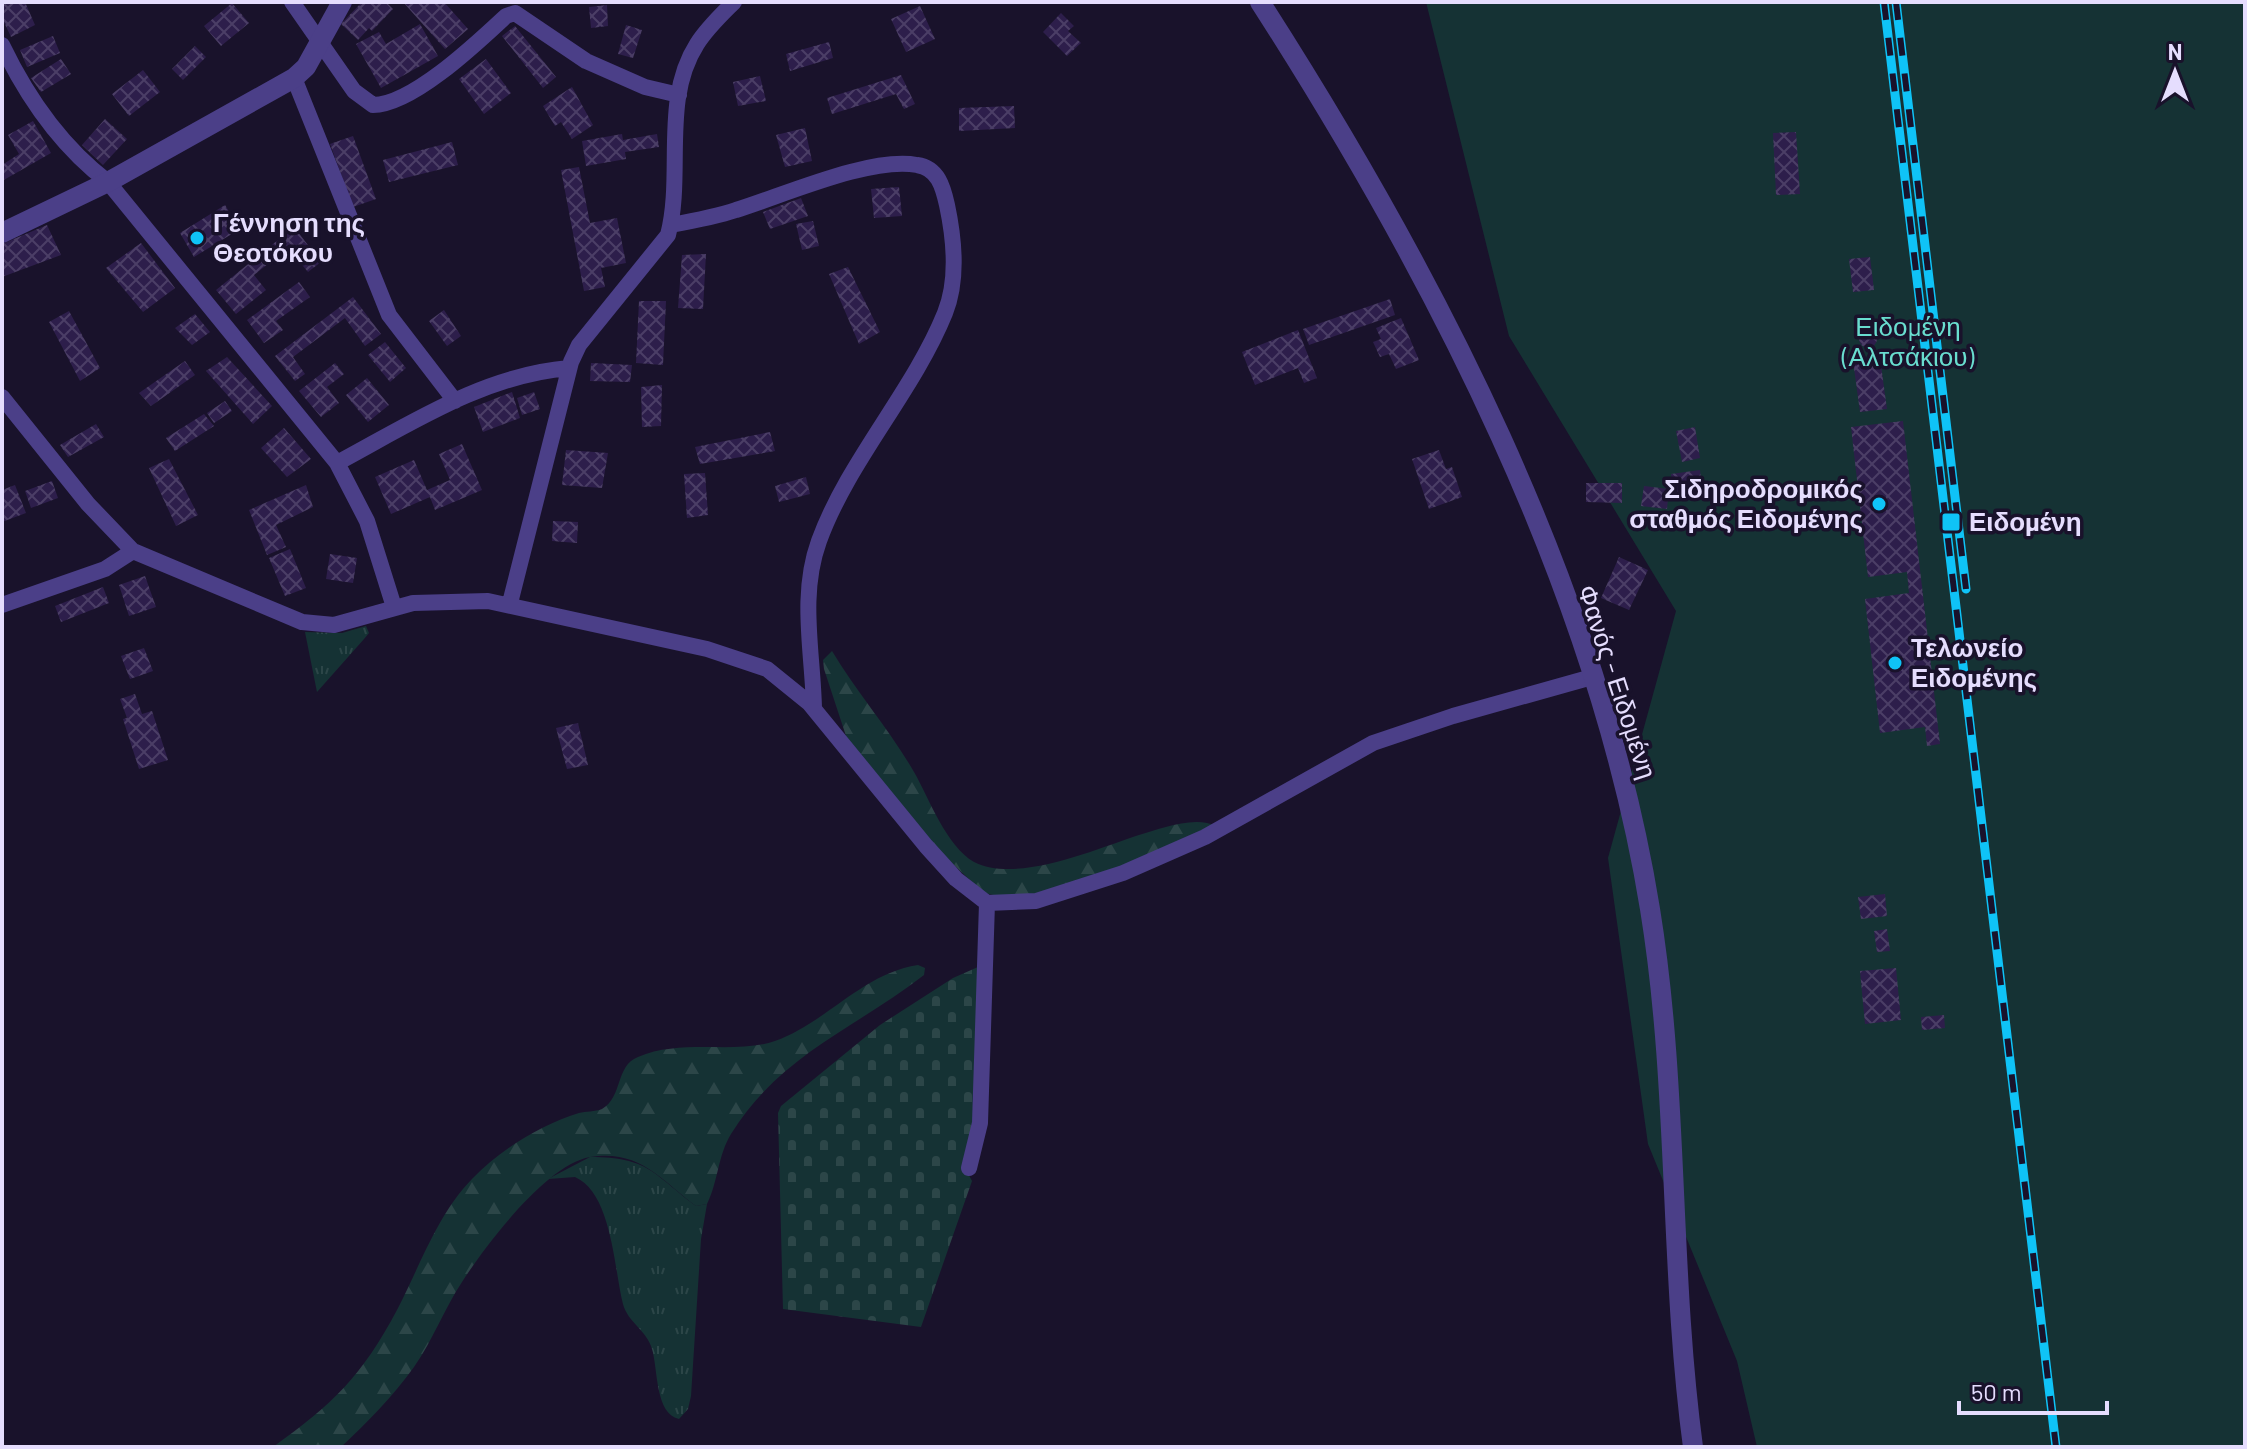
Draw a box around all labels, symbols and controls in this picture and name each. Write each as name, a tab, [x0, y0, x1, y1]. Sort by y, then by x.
north arrow	[2135, 32, 2215, 112]
text: N	[2168, 38, 2182, 64]
place label: Γέννηση της Θεοτόκου	[213, 206, 365, 267]
marker: Γέννηση της Θεοτόκου	[188, 229, 206, 247]
park label: Ειδομένη (Αλτσάκιου)	[1841, 310, 1974, 371]
place label: Σιδηροδρομικός σταθμός Ειδομένης	[1629, 472, 1863, 534]
marker: Σιδηροδρομικός σταθμός Ειδομένης	[1870, 495, 1888, 513]
place label: Ειδομένη	[1969, 505, 2082, 536]
marker: Ειδομένη	[1940, 511, 1962, 533]
street label: Φανός - Ειδομένη	[1573, 581, 1664, 782]
place label: Τελωνείο Ειδομένης	[1911, 631, 2037, 693]
marker: Τελωνείο Ειδομένης	[1886, 654, 1904, 672]
scale bar	[1959, 1365, 2107, 1415]
text: 50 m	[1971, 1377, 2022, 1406]

